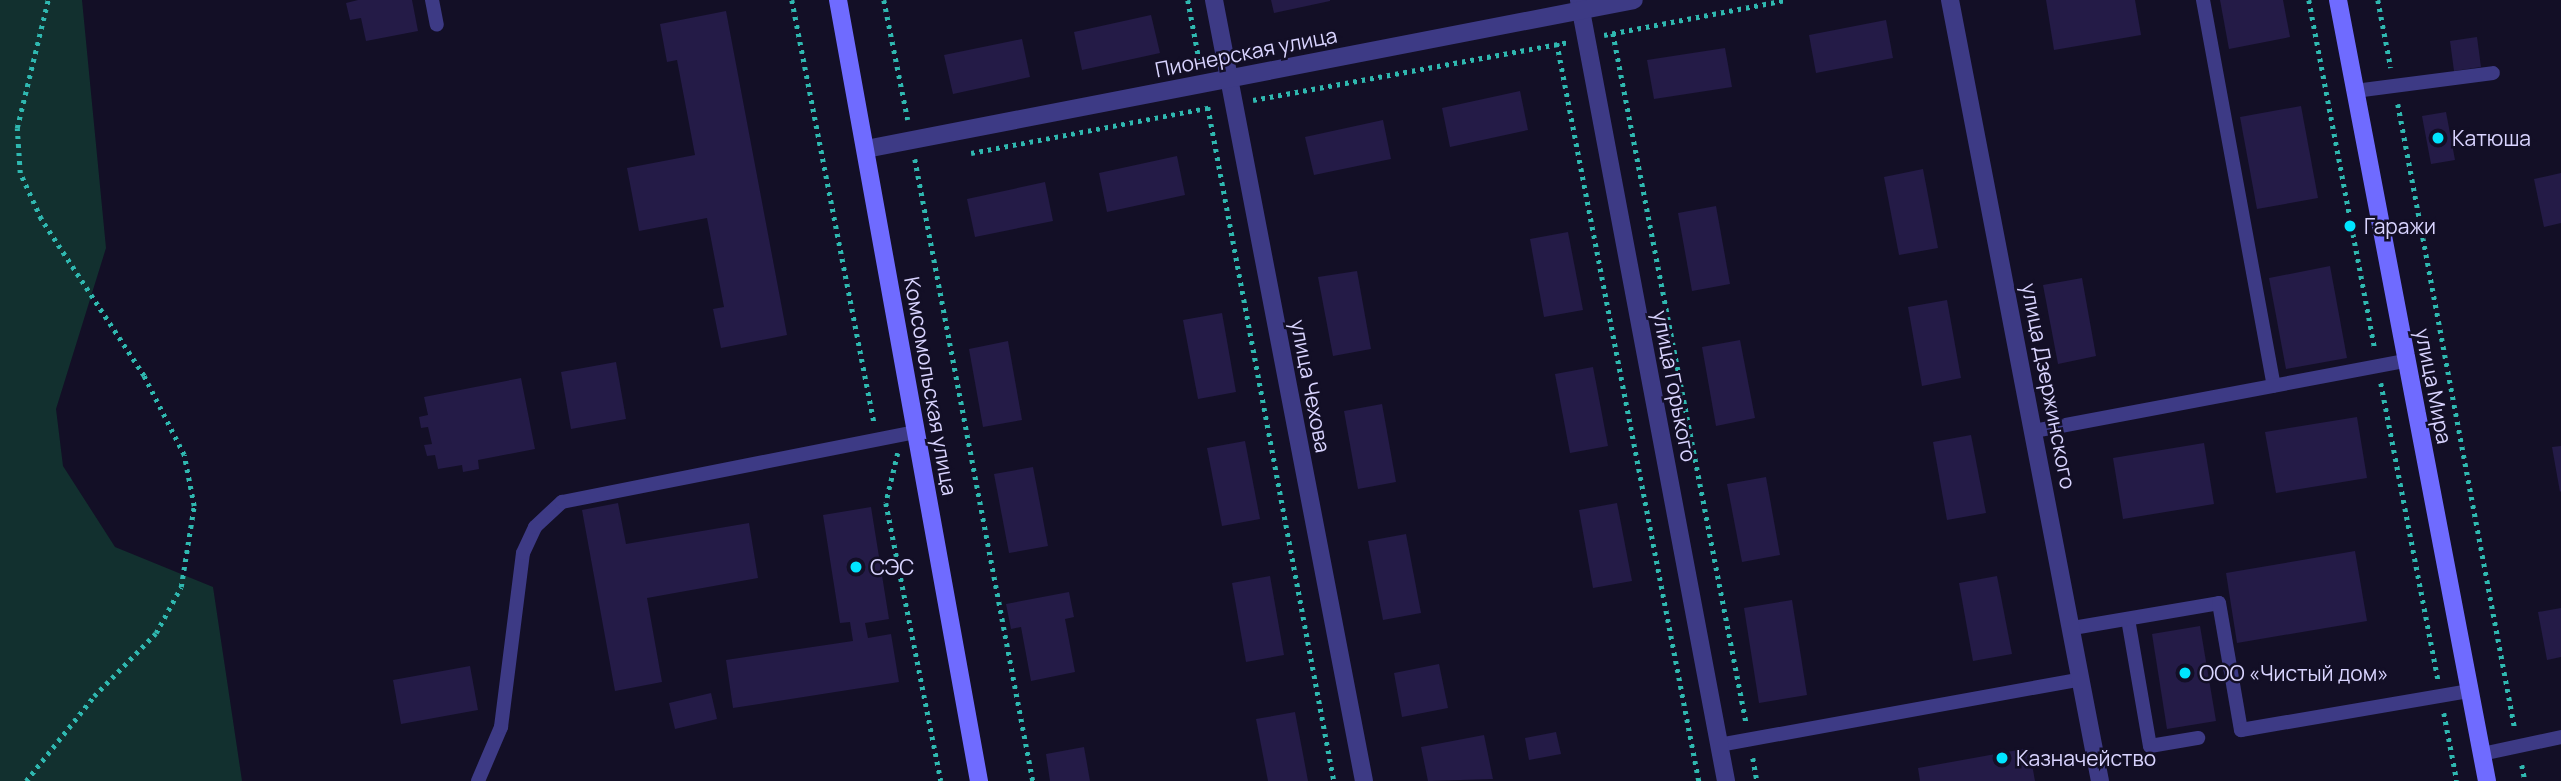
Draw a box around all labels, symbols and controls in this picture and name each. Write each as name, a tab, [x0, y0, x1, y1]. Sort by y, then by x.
street label: Пионерская улица	[1153, 22, 1339, 82]
place label: Катюша	[2452, 125, 2531, 151]
marker: Катюша	[2430, 130, 2446, 146]
place label: Гаражи	[2364, 213, 2436, 239]
marker: Гаражи	[2342, 218, 2358, 234]
street label: Комсомольская улица	[899, 275, 963, 497]
street label: улица Дзержинского	[2017, 281, 2081, 491]
street label: улица Горького	[1648, 308, 1702, 464]
street label: улица Чехова	[1286, 317, 1336, 455]
street label: улица Мира	[2410, 326, 2458, 446]
place label: СЭС	[870, 554, 914, 580]
marker: СЭС	[848, 559, 864, 575]
place label: ООО «Чистый дом»	[2199, 660, 2389, 686]
marker: ООО «Чистый дом»	[2177, 665, 2193, 681]
place label: Казначейство	[2016, 745, 2156, 771]
marker: Казначейство	[1994, 750, 2010, 766]

